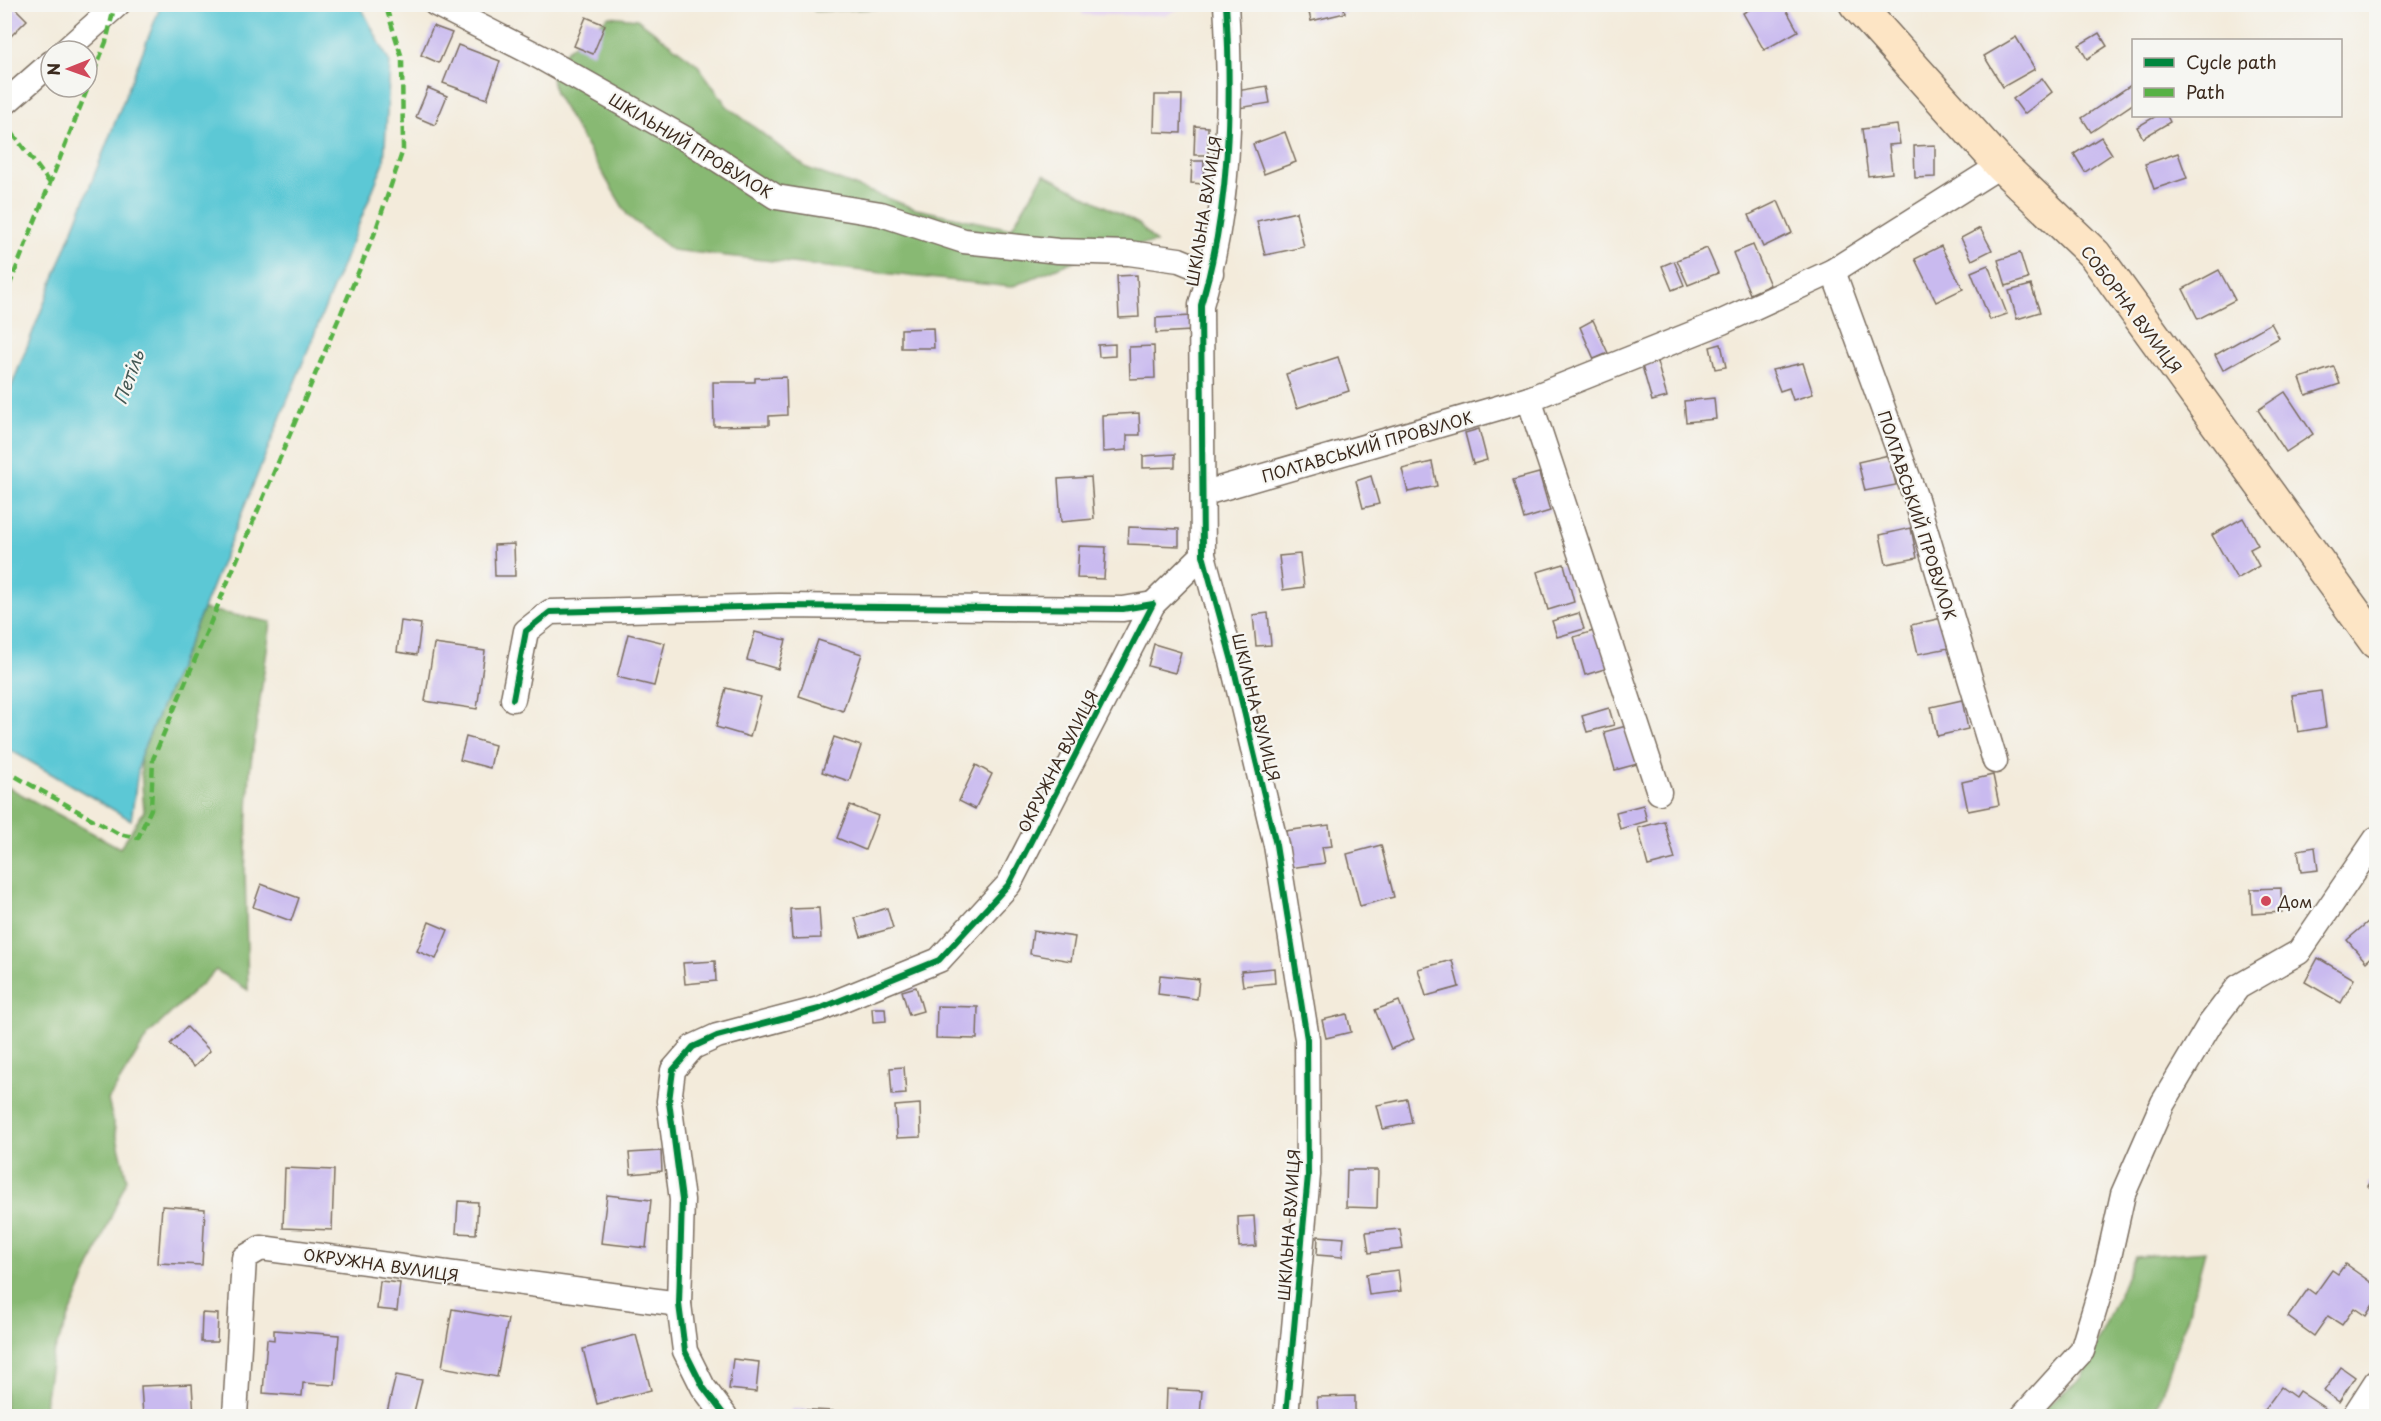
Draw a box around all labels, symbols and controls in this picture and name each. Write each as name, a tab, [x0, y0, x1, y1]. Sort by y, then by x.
north arrow	[39, 39, 99, 99]
legend	[2132, 39, 2342, 117]
text: Cycle path	[2186, 48, 2277, 75]
text: N	[41, 63, 65, 76]
text: Path	[2186, 78, 2225, 105]
street label: ШКІЛЬНИЙ ПРОВУЛОК	[605, 87, 777, 203]
street label: ШКІЛЬНА ВУЛИЦЯ	[1179, 134, 1227, 288]
street label: СОБОРНА ВУЛИЦЯ	[2076, 240, 2188, 378]
water label: Петіль	[106, 346, 150, 408]
street label: ПОЛТАВСЬКИЙ ПРОВУЛОК	[1259, 404, 1475, 488]
street label: ПОЛТАВСЬКИЙ ПРОВУЛОК	[1873, 407, 1963, 623]
street label: ШКІЛЬНА ВУЛИЦЯ	[1227, 630, 1287, 784]
street label: ОКРУЖНА ВУЛИЦЯ	[1011, 686, 1103, 836]
place label: Дом	[2277, 889, 2312, 913]
marker: Дом	[2259, 894, 2273, 908]
street label: ШКІЛЬНА ВУЛИЦЯ	[1271, 1148, 1305, 1302]
street label: ОКРУЖНА ВУЛИЦЯ	[302, 1241, 460, 1287]

